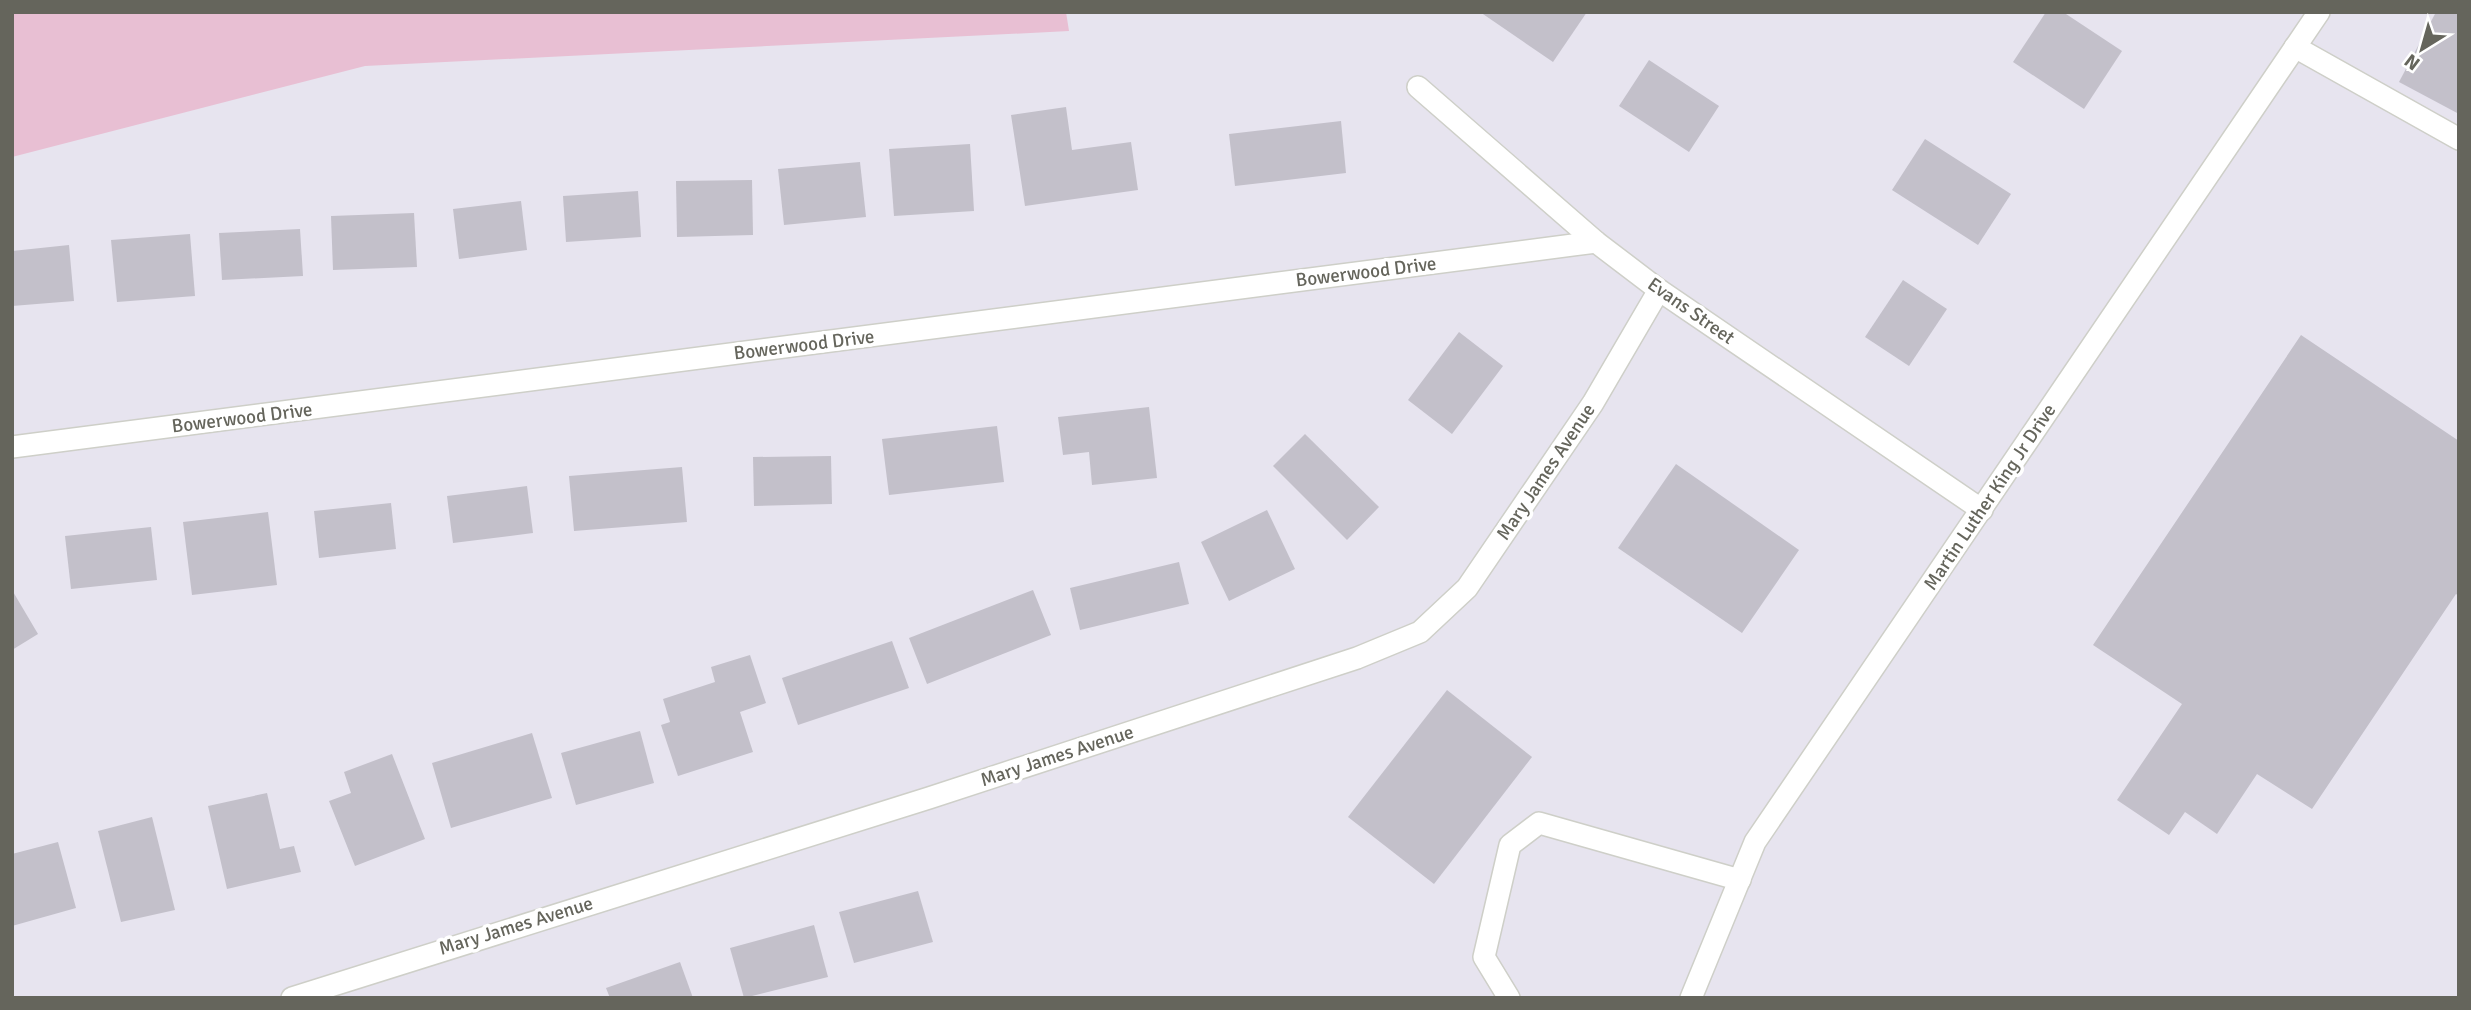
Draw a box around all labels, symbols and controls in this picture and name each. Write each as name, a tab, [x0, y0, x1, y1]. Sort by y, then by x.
north arrow	[2387, 14, 2457, 84]
text: N	[2400, 48, 2425, 75]
street label: Bowerwood Drive	[1294, 251, 1438, 293]
street label: Evans Street	[1643, 272, 1740, 350]
street label: Bowerwood Drive	[732, 324, 876, 366]
street label: Bowerwood Drive	[170, 397, 314, 439]
street label: Mary James Avenue	[1491, 399, 1601, 545]
street label: Martin Luther King Jr Drive	[1919, 399, 2061, 595]
street label: Mary James Avenue	[977, 720, 1137, 792]
street label: Mary James Avenue	[436, 891, 596, 961]

